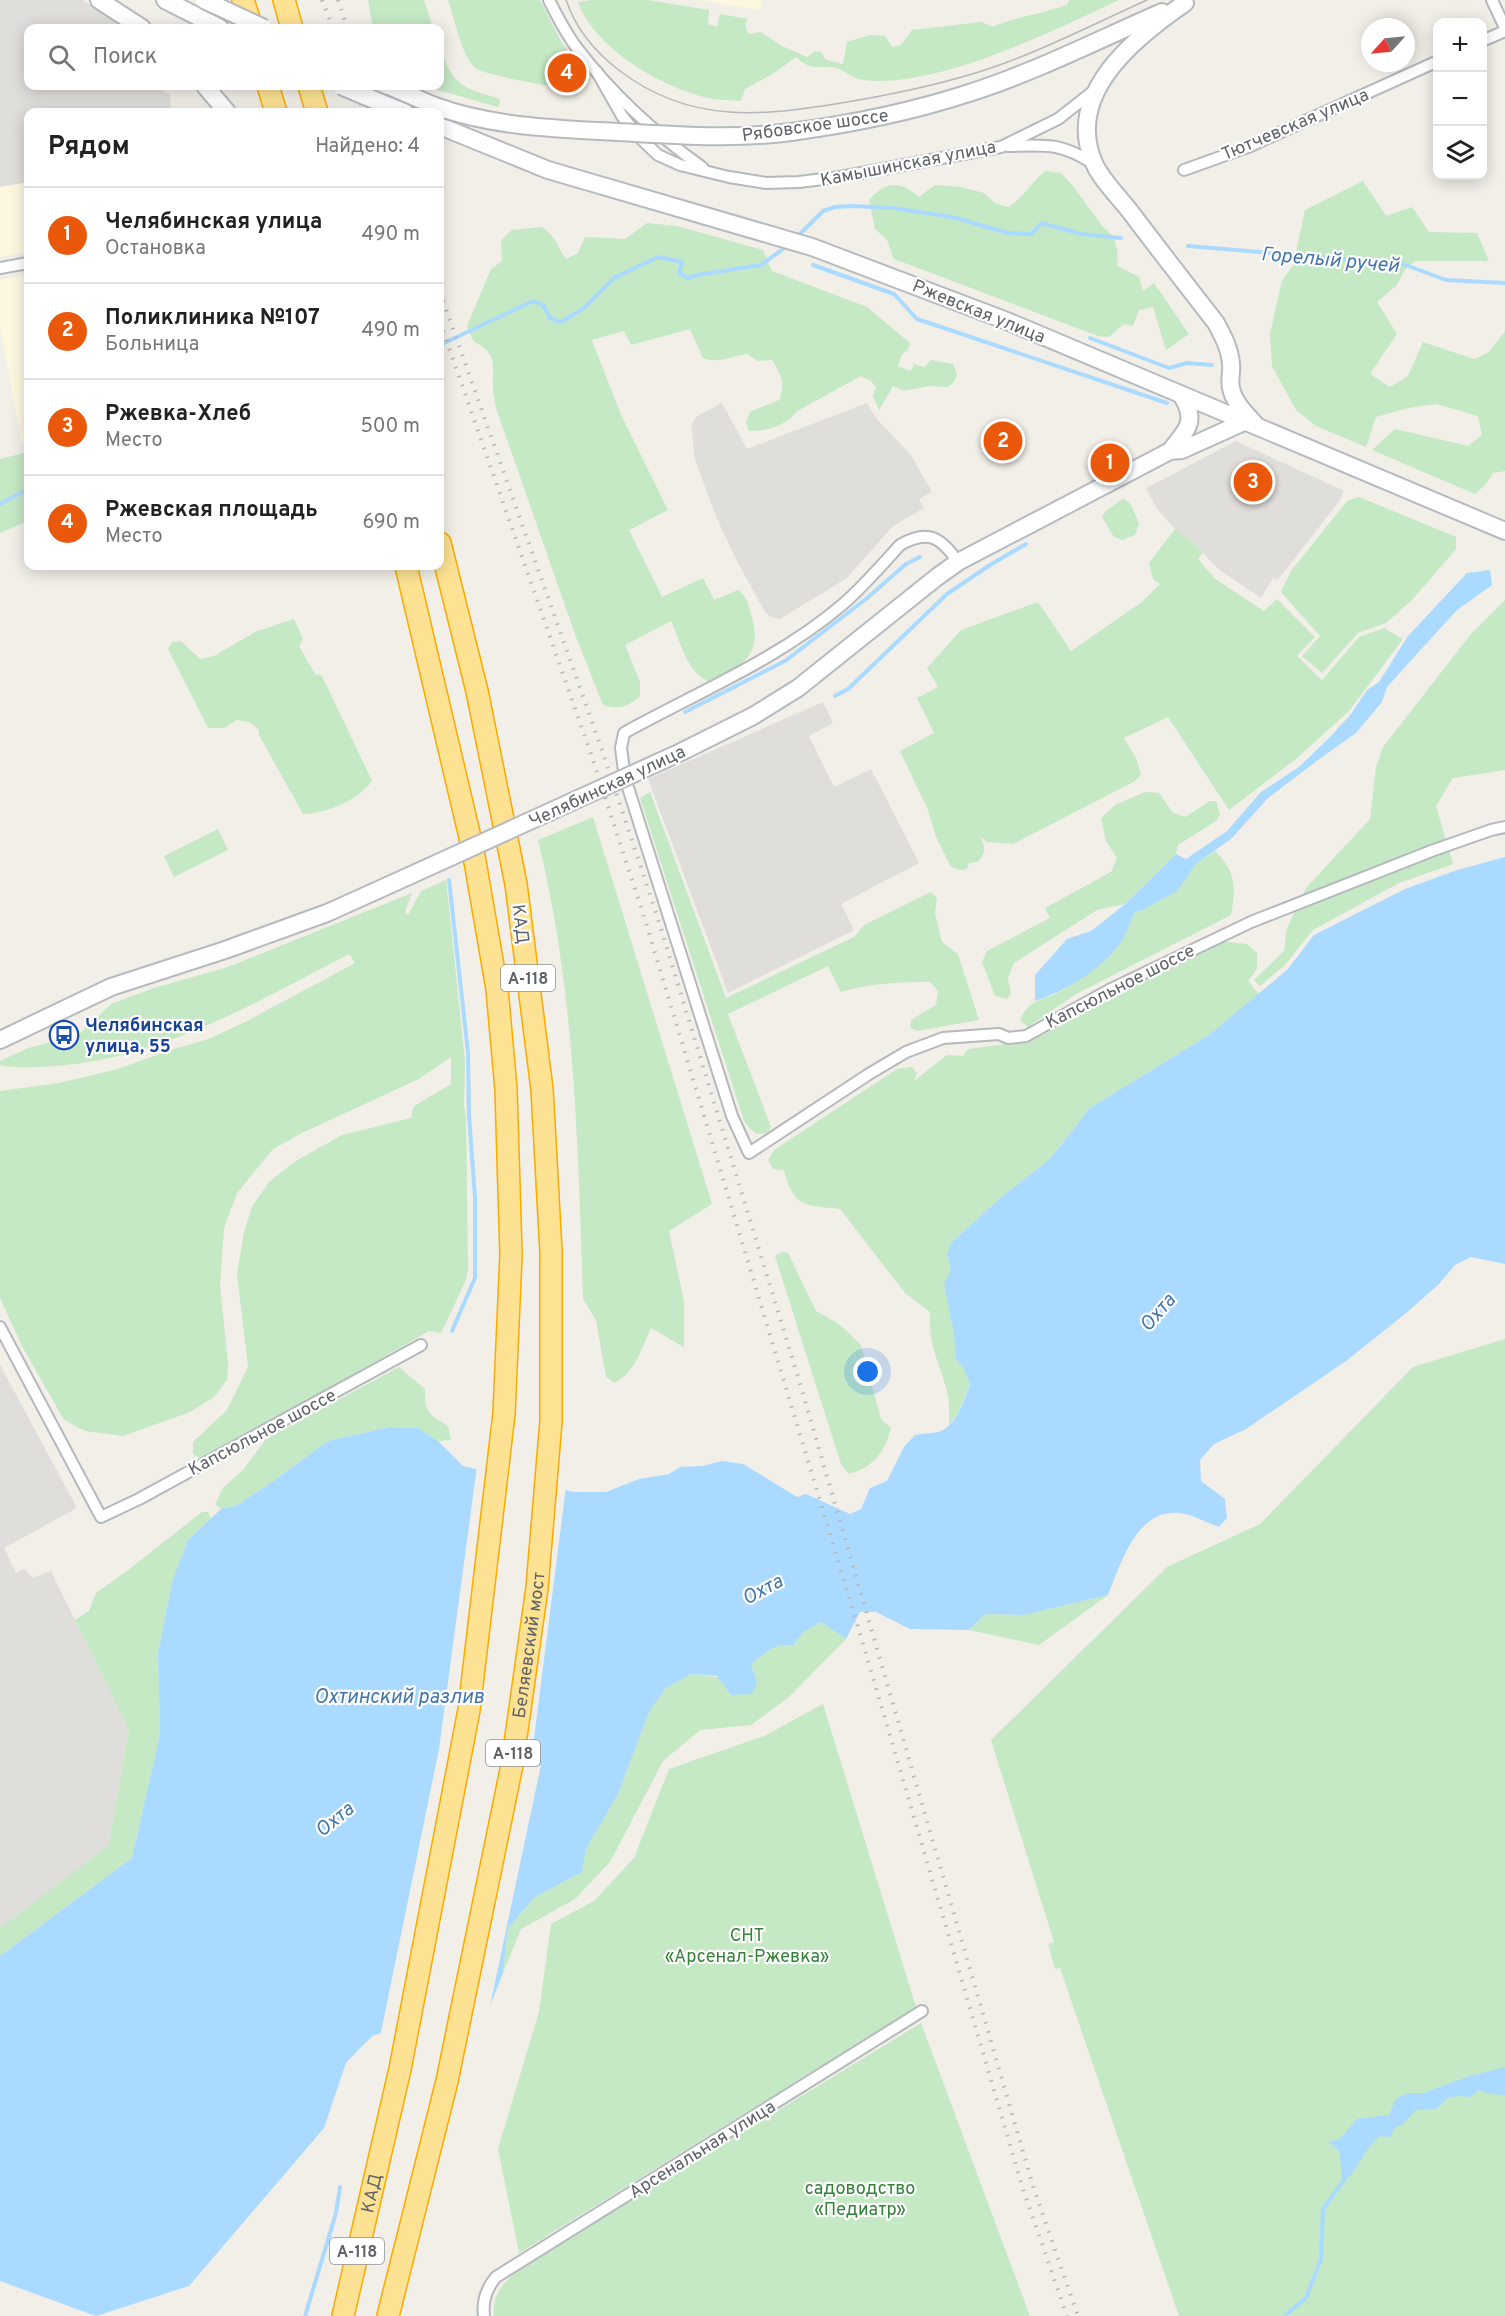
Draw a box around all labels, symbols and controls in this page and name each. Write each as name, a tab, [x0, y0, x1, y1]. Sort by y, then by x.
north arrow	[1361, 18, 1415, 72]
map controls	[1433, 18, 1487, 180]
button: +	[1433, 18, 1487, 72]
search box	[24, 24, 444, 90]
icon: search	[45, 41, 78, 74]
text: Поиск	[93, 44, 157, 71]
pin: 4	[548, 50, 586, 96]
button: −	[1433, 72, 1487, 126]
street label: Тютчевская улица	[1219, 84, 1373, 167]
street label: Рябовское шоссе	[740, 105, 890, 148]
button: layers	[1433, 126, 1487, 180]
text: Рядом	[48, 131, 130, 164]
text: Найдено: 4	[315, 134, 420, 160]
street label: Камышинская улица	[818, 136, 998, 193]
text: Челябинская улица	[105, 209, 322, 236]
text: 1	[64, 222, 72, 248]
text: 490 m	[362, 222, 420, 248]
text: Остановка	[105, 236, 206, 262]
water label: Горелый ручей	[1260, 242, 1401, 280]
street label: Ржевская улица	[909, 275, 1048, 350]
text: Поликлиника №107	[105, 305, 320, 332]
text: 2	[61, 318, 74, 344]
text: 490 m	[362, 318, 420, 344]
text: Больница	[105, 332, 199, 358]
text: Ржевка-Хлеб	[105, 401, 251, 428]
text: 3	[62, 414, 74, 440]
text: 500 m	[360, 414, 420, 440]
pin: 2	[984, 418, 1022, 464]
text: Место	[105, 428, 163, 454]
pin: 1	[1090, 440, 1130, 486]
pin: 3	[1234, 460, 1272, 504]
text: Ржевская площадь	[105, 497, 318, 524]
text: 4	[61, 510, 74, 536]
text: 690 m	[363, 510, 420, 536]
text: Место	[105, 524, 163, 550]
street label: Челябинская улица	[526, 741, 690, 834]
street label: КАД	[506, 903, 533, 945]
street label: Капсюльное шоссе	[1042, 940, 1199, 1035]
road number: А-118	[501, 965, 555, 991]
place label: Челябинская улица, 55	[85, 1015, 204, 1059]
bus stop icon: Челябинская улица, 55	[48, 1019, 80, 1051]
water label: Охта	[1135, 1288, 1183, 1338]
your location	[853, 1357, 882, 1386]
street label: Капсюльное шоссе	[185, 1385, 341, 1482]
water label: Охта	[738, 1569, 788, 1612]
street label: Беляевский мост	[509, 1571, 551, 1720]
water label: Охтинский разлив	[314, 1685, 484, 1711]
road number: А-118	[486, 1740, 540, 1766]
water label: Охта	[311, 1797, 361, 1844]
park label: СНТ «Арсенал-Ржевка»	[665, 1925, 829, 1969]
street label: Арсенальная улица	[625, 2096, 780, 2205]
street label: КАД	[357, 2172, 388, 2216]
park label: садоводство «Педиатр»	[805, 2178, 915, 2222]
road number: А-118	[330, 2238, 384, 2264]

